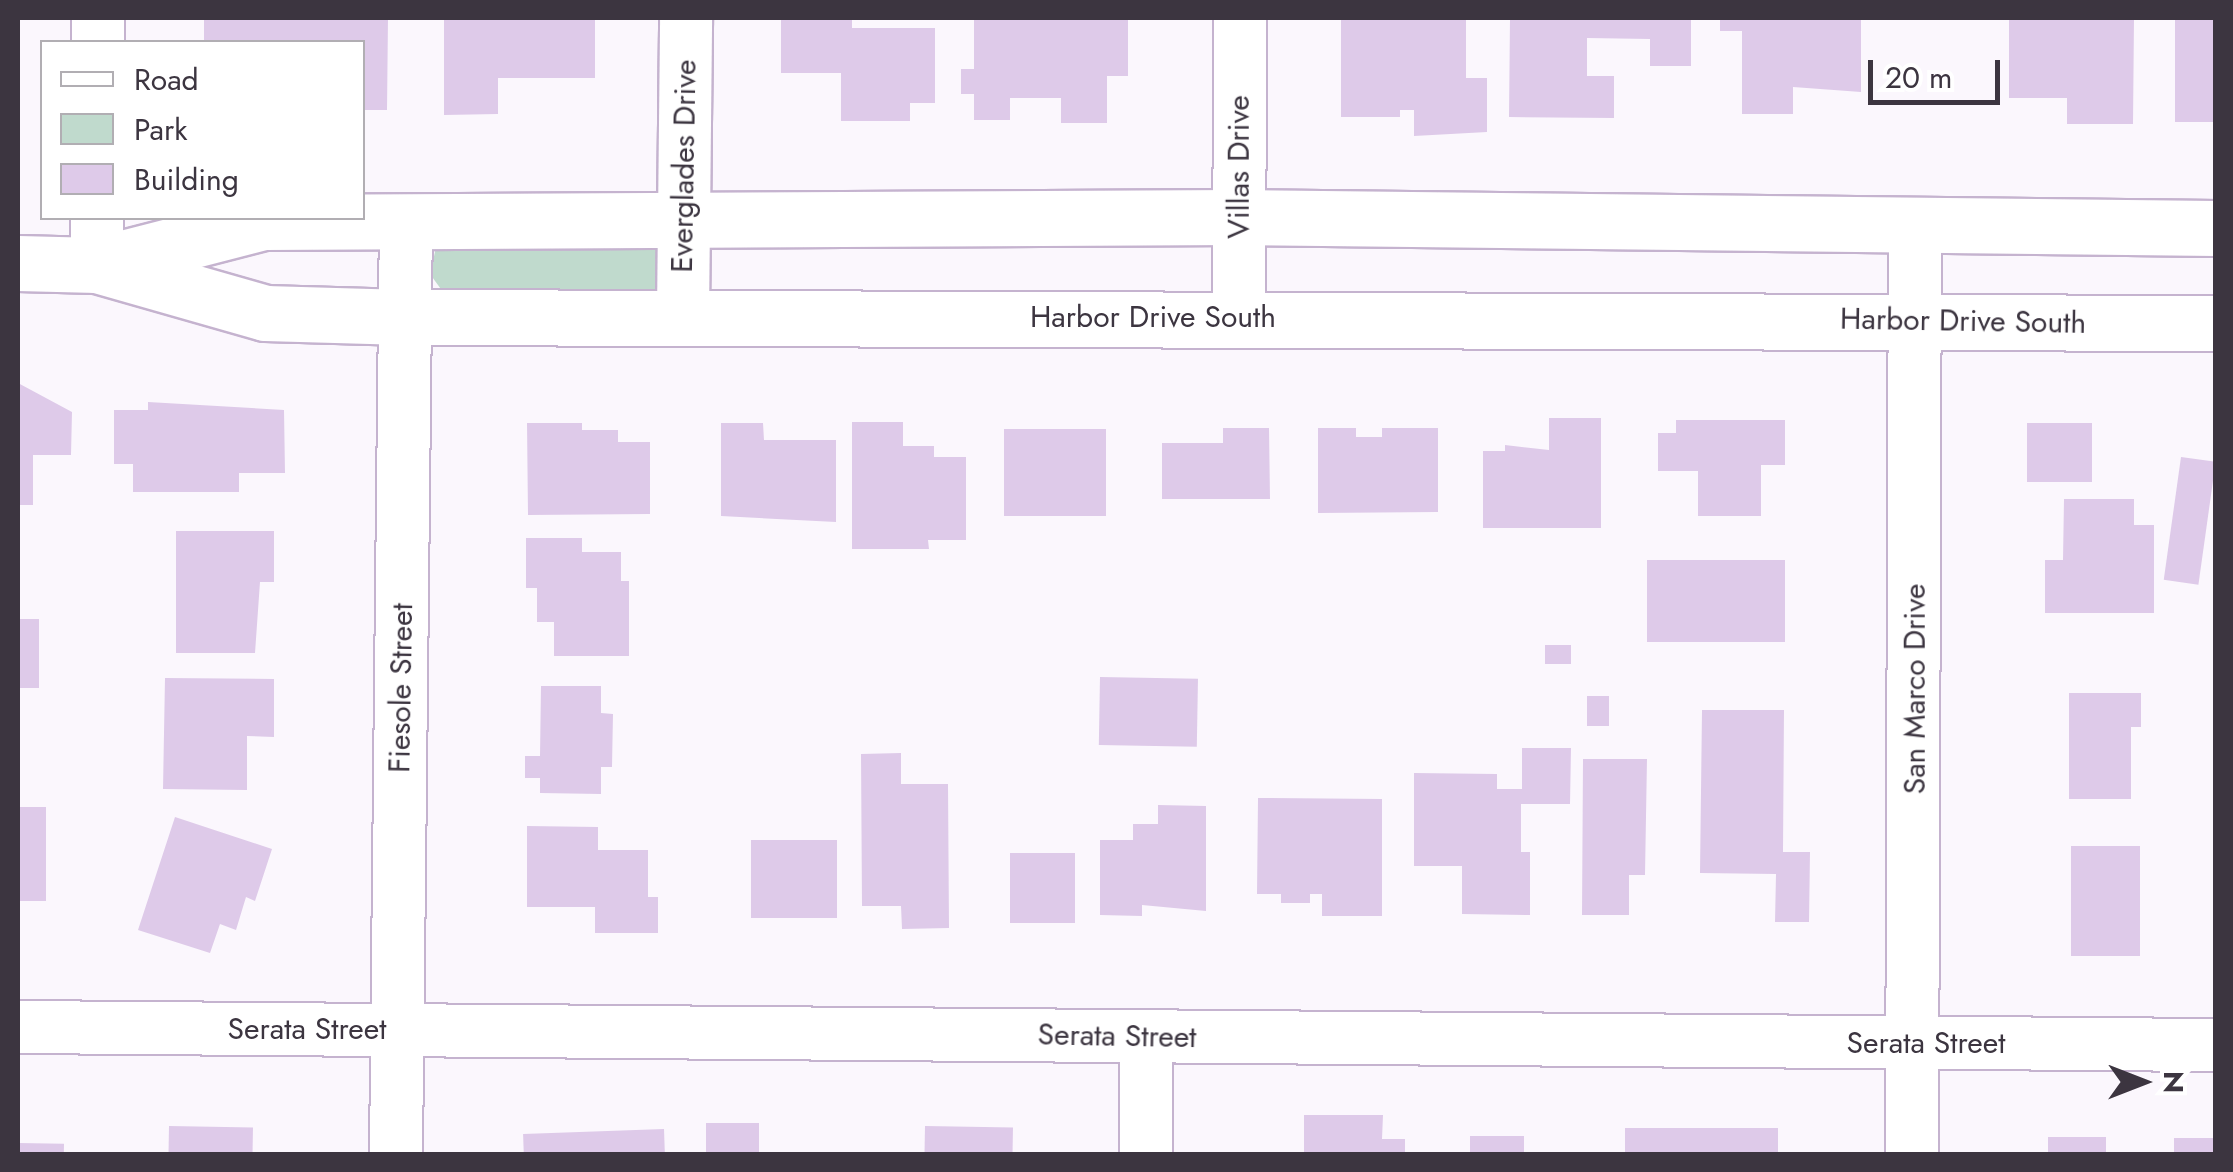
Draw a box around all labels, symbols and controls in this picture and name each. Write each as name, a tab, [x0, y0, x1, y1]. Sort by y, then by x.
legend	[40, 40, 365, 220]
scale bar	[1873, 40, 2006, 102]
text: 20 m	[1885, 56, 1952, 99]
text: Road	[134, 58, 199, 101]
street label: Everglades Drive	[664, 59, 704, 273]
street label: Villas Drive	[1221, 95, 1257, 239]
text: Park	[134, 108, 187, 151]
text: Building	[134, 158, 239, 201]
street label: Harbor Drive South	[1030, 299, 1276, 335]
street label: Harbor Drive South	[1840, 301, 2086, 341]
street label: San Marco Drive	[1897, 584, 1933, 794]
street label: Fiesole Street	[382, 603, 420, 773]
street label: Serata Street	[228, 1011, 386, 1047]
street label: Serata Street	[1037, 1017, 1197, 1055]
street label: Serata Street	[1847, 1025, 2005, 1061]
north arrow	[2093, 1032, 2193, 1132]
text: N	[2153, 1071, 2194, 1093]

